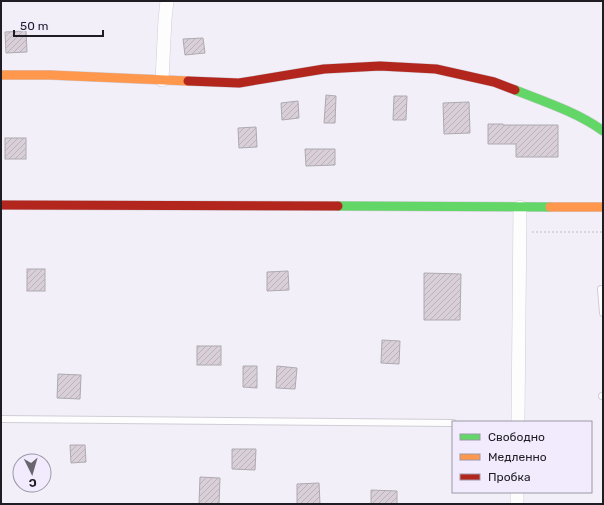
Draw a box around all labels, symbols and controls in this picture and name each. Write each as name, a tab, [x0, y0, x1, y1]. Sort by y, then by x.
scale bar	[14, 12, 103, 38]
text: 50 m	[20, 19, 48, 33]
legend	[452, 421, 592, 493]
text: Свободно	[488, 430, 545, 444]
text: Медленно	[488, 450, 547, 464]
north arrow	[12, 453, 52, 493]
text: Пробка	[488, 470, 531, 484]
text: С	[28, 476, 37, 489]

